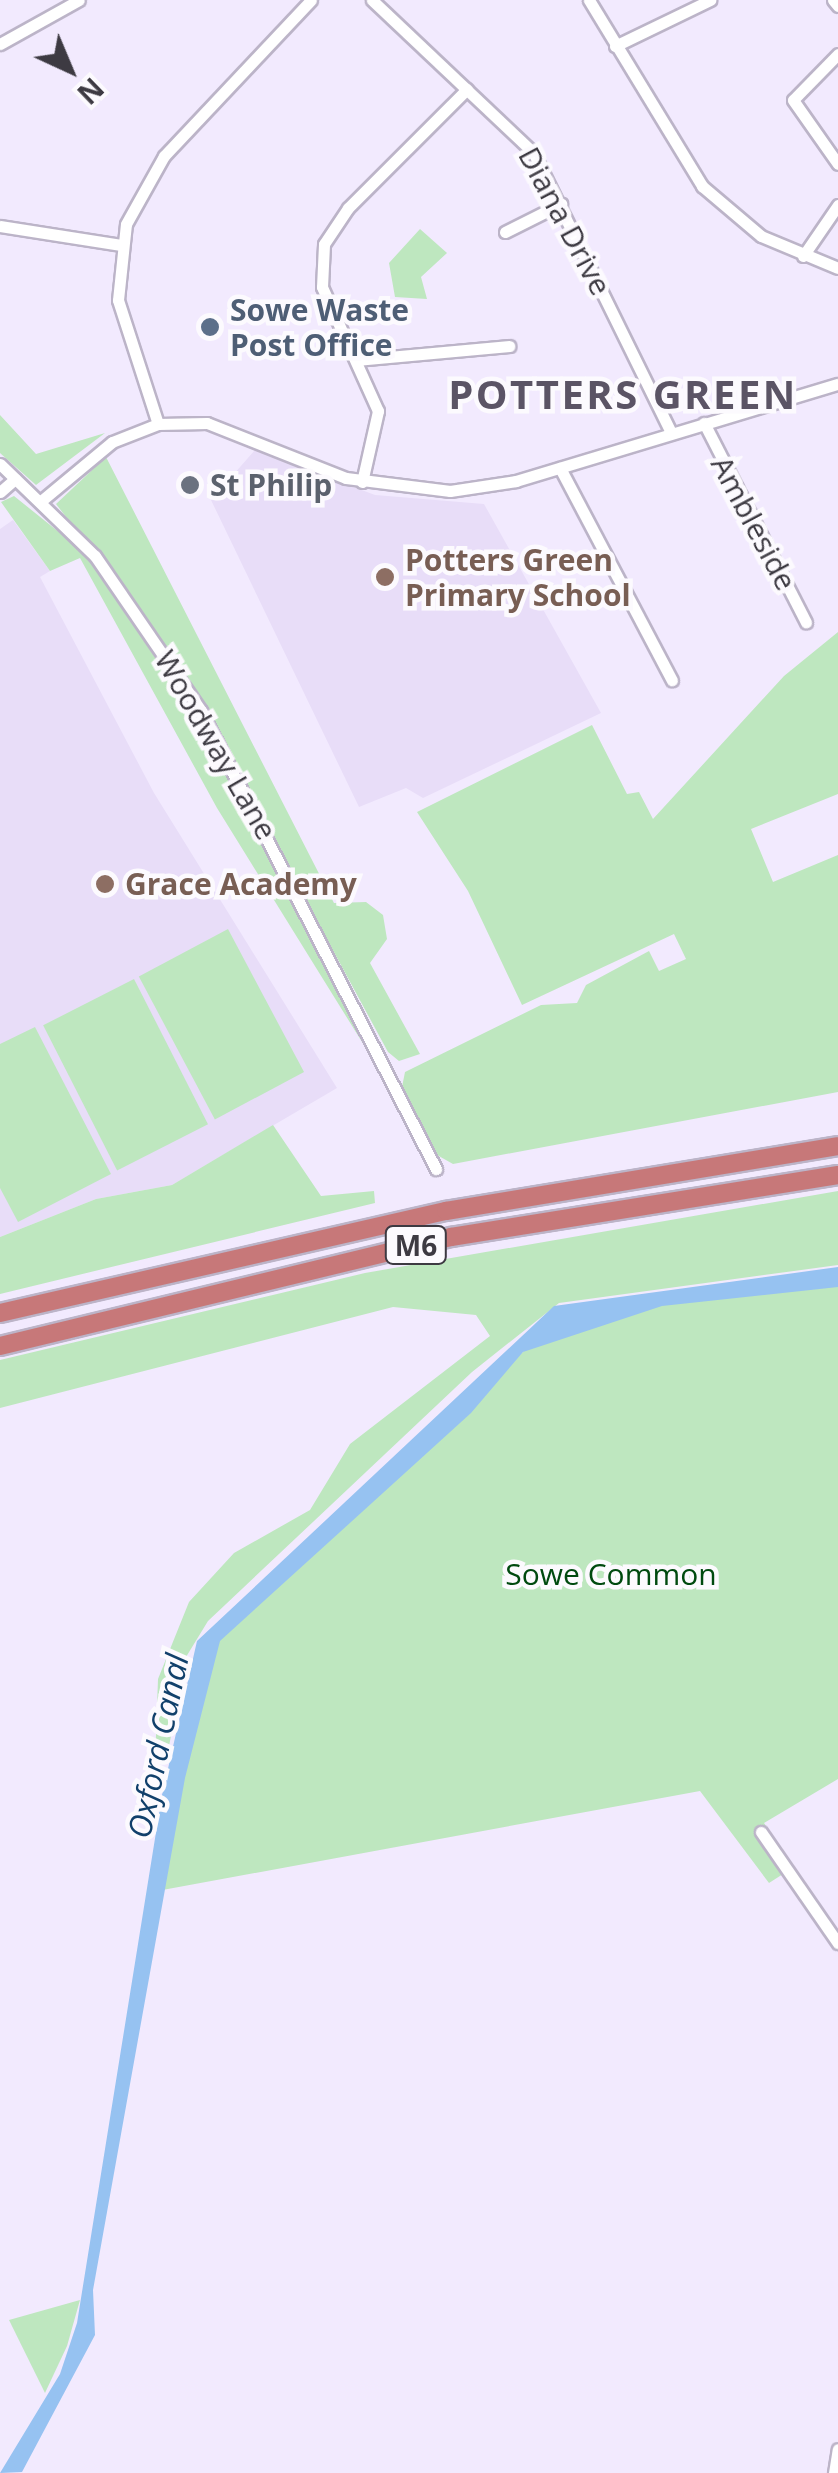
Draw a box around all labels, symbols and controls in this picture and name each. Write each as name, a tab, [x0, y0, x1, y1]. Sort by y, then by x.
north arrow	[20, 20, 120, 120]
text: N	[69, 70, 112, 113]
street label: Diana Drive	[511, 141, 619, 301]
place label: Sowe Waste Post Office	[230, 292, 409, 362]
marker: Sowe Waste Post Office	[199, 316, 221, 338]
district label: POTTERS GREEN	[448, 370, 798, 418]
street label: Ambleside	[704, 450, 804, 596]
place label: St Philip	[210, 467, 332, 503]
marker: St Philip	[179, 474, 201, 496]
place label: Potters Green Primary School	[405, 542, 631, 612]
marker: Potters Green Primary School	[374, 566, 396, 588]
street label: Woodway Lane	[147, 644, 285, 846]
place label: Grace Academy	[125, 866, 357, 902]
marker: Grace Academy	[94, 873, 116, 895]
road number: M6	[384, 1222, 448, 1268]
park label: Sowe Common	[505, 1556, 717, 1592]
water label: Oxford Canal	[120, 1650, 196, 1842]

